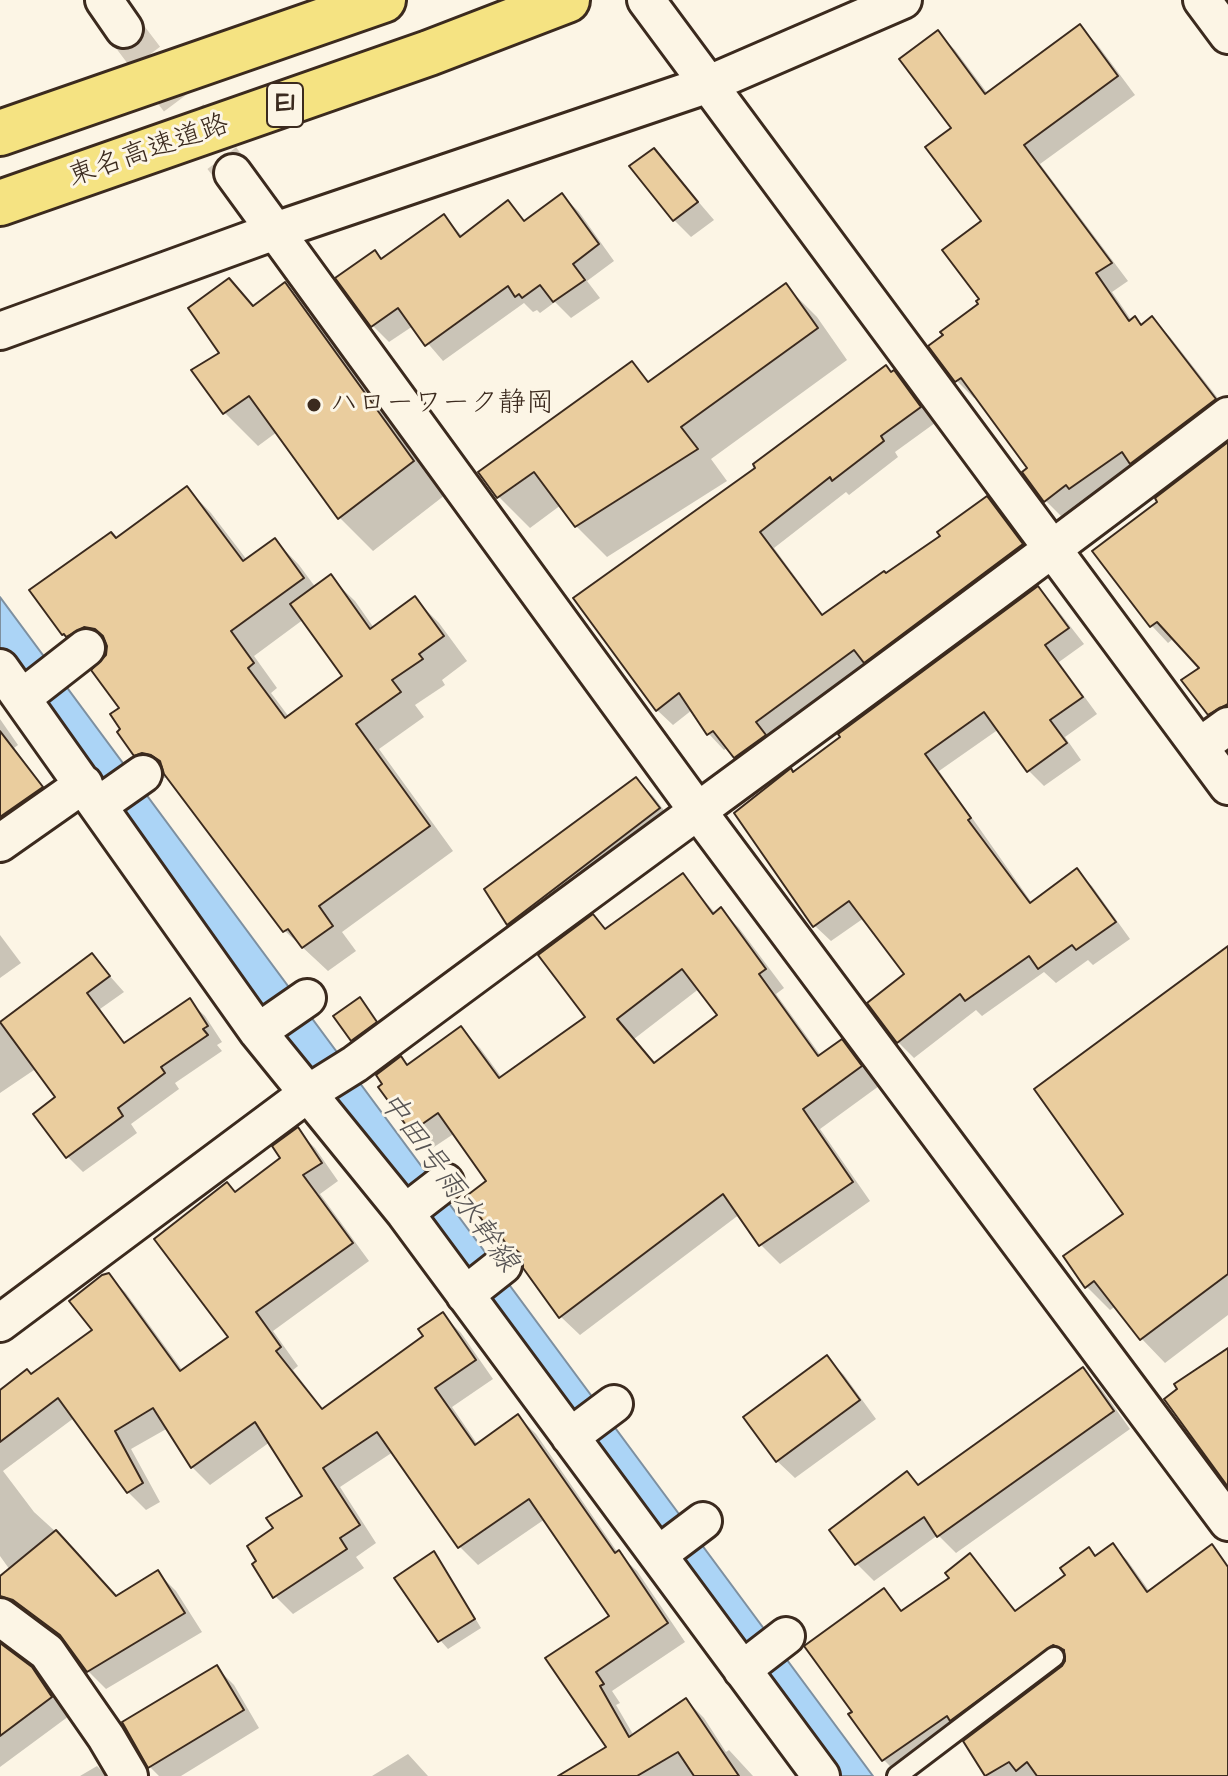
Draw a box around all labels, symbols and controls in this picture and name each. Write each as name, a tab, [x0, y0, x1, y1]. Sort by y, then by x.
road number: E1	[267, 83, 303, 127]
street label: 東名高速道路	[64, 109, 234, 195]
place label: ハローワーク静岡	[330, 388, 554, 422]
marker: ハローワーク静岡	[305, 396, 323, 414]
water label: 中田1号雨水幹線	[370, 1086, 524, 1280]

